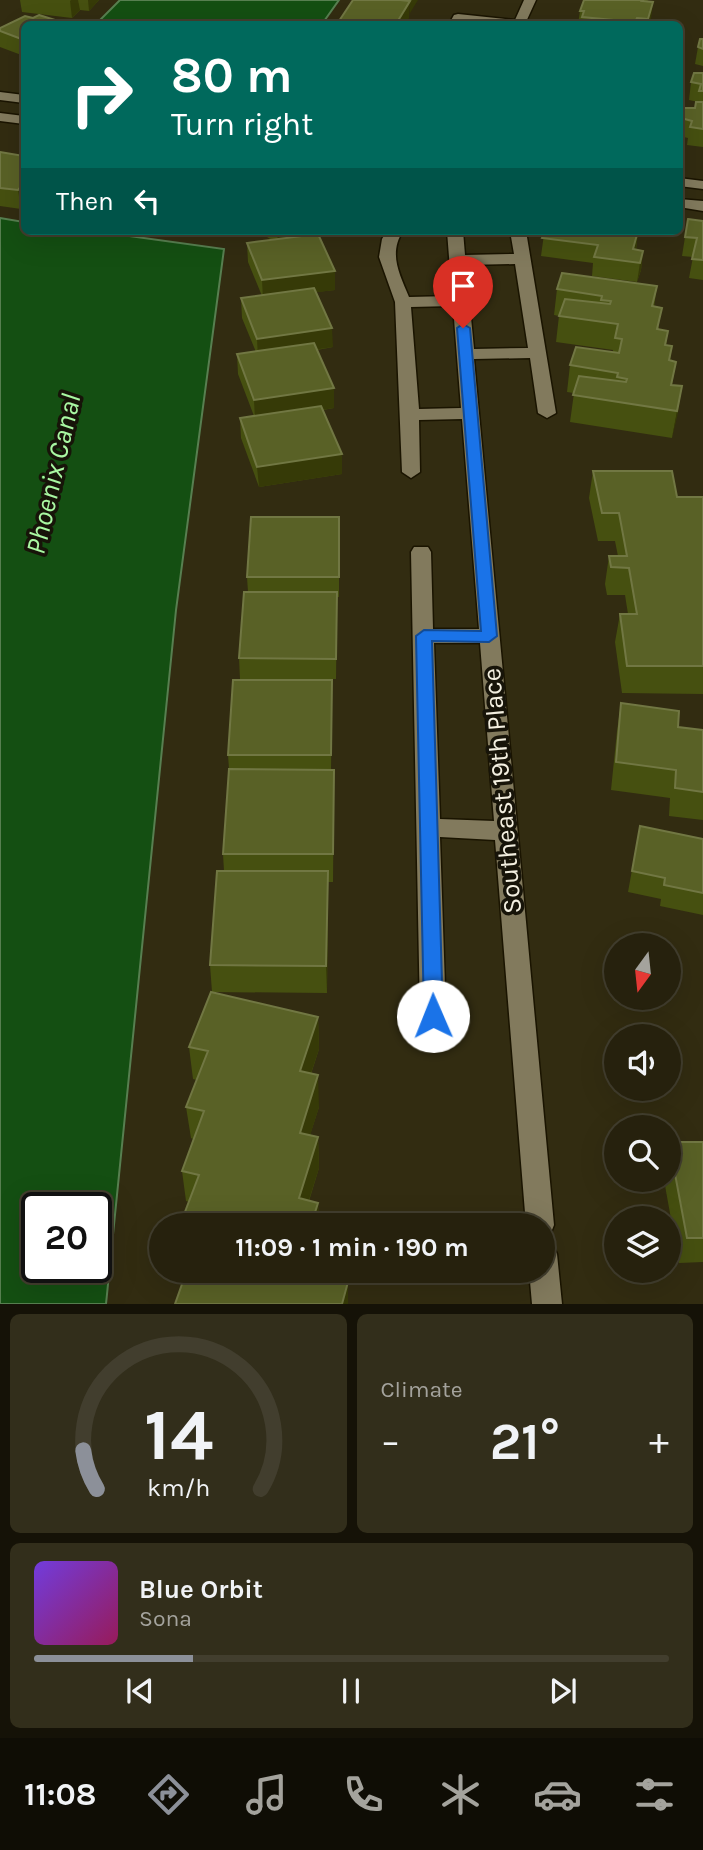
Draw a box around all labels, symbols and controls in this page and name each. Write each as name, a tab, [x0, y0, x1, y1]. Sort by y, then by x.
text: 80 m	[171, 47, 293, 104]
icon: right	[56, 49, 147, 140]
text: Turn right	[171, 106, 313, 143]
icon: left	[128, 182, 166, 220]
text: Then	[56, 186, 114, 217]
pin	[433, 256, 493, 328]
icon: arrive	[444, 267, 482, 305]
water label: Phoenix Canal	[19, 391, 87, 557]
street label: Southeast 19th Place	[476, 667, 528, 915]
north arrow	[604, 933, 681, 1010]
map controls	[604, 933, 681, 1283]
position arrow	[396, 979, 470, 1053]
button: sound	[604, 1024, 681, 1101]
button: search	[604, 1115, 681, 1192]
speed limit sign: 20	[21, 1192, 112, 1283]
button: layers	[604, 1206, 681, 1283]
text: 11:09 · 1 min · 190 m	[235, 1232, 469, 1263]
text: Climate	[381, 1376, 463, 1403]
text: 14	[144, 1393, 213, 1478]
text: 21°	[490, 1411, 560, 1472]
text: −	[381, 1419, 400, 1464]
text: +	[649, 1419, 669, 1464]
text: km/h	[147, 1473, 210, 1502]
text: Blue Orbit	[139, 1574, 263, 1605]
text: Sona	[139, 1605, 192, 1632]
icon: previous	[121, 1672, 159, 1710]
icon: pause	[332, 1672, 370, 1710]
icon: next	[544, 1672, 582, 1710]
icon: directions	[144, 1770, 193, 1819]
icon: music	[242, 1770, 291, 1819]
icon: phone	[339, 1770, 388, 1819]
icon: climate	[436, 1770, 485, 1819]
icon: car	[533, 1770, 582, 1819]
icon: filters	[630, 1770, 679, 1819]
text: 11:08	[24, 1776, 96, 1813]

